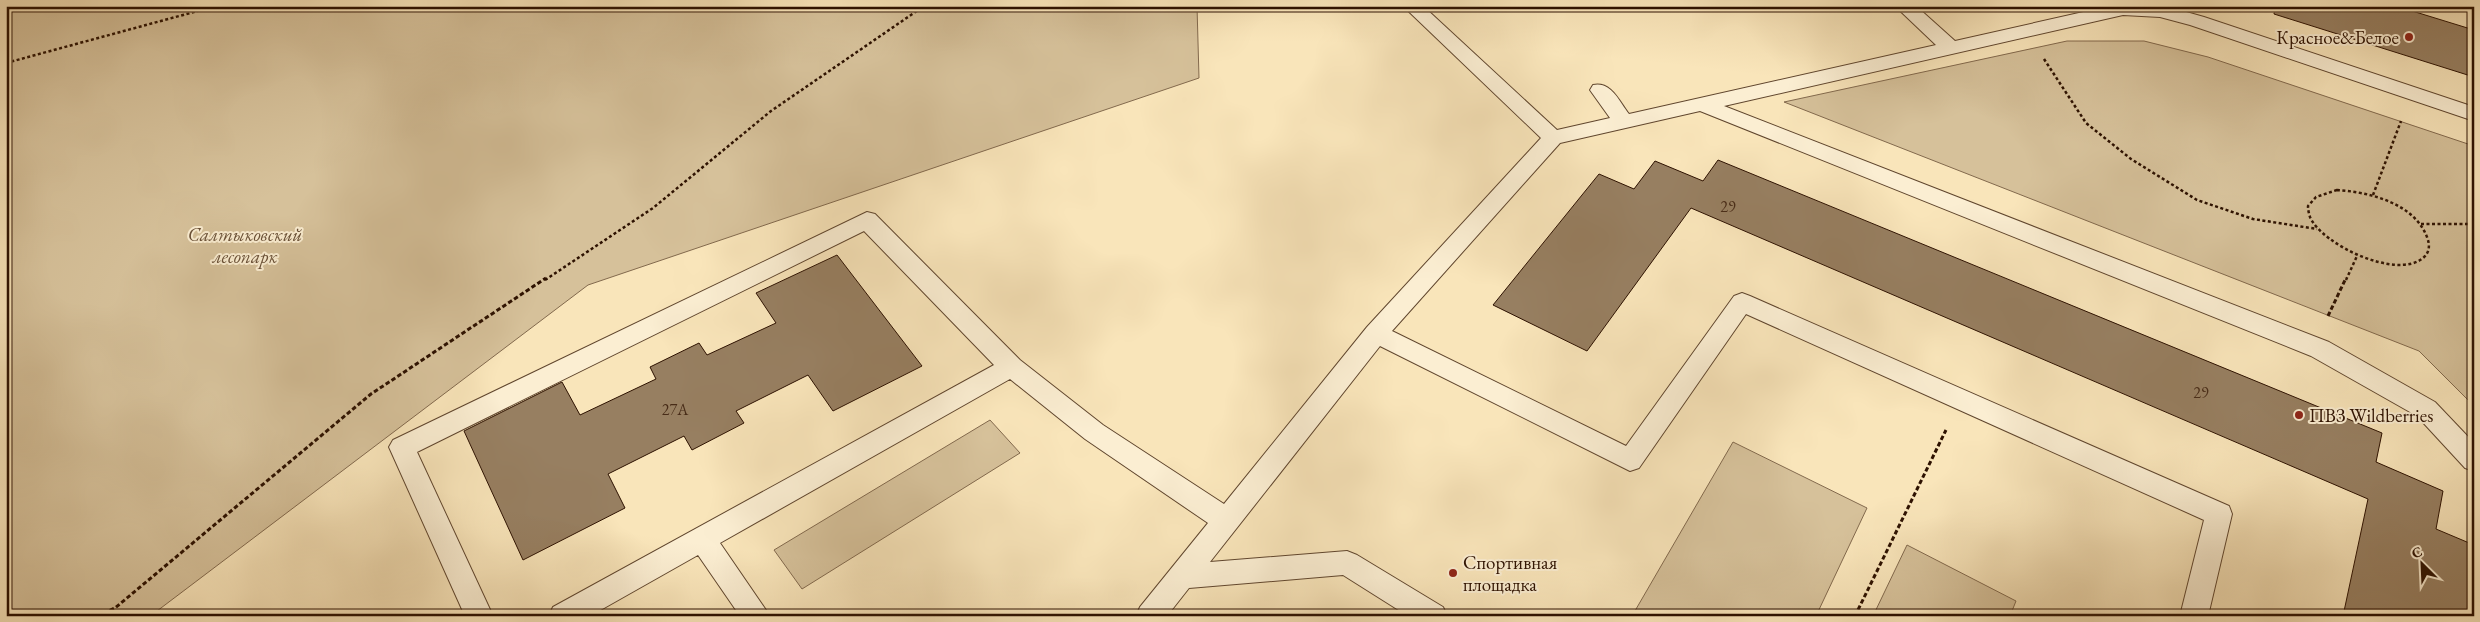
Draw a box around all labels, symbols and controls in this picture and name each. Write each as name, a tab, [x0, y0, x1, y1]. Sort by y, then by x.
place label: Красное&Белое	[2276, 25, 2399, 50]
marker: Красное&Белое	[2403, 31, 2415, 43]
house number: 29	[1720, 196, 1736, 217]
park label: Салтыковский лесопарк	[188, 222, 303, 269]
house number: 29	[2193, 382, 2209, 403]
house number: 27А	[662, 399, 689, 420]
place label: ПВЗ Wildberries	[2309, 403, 2433, 428]
marker: ПВЗ Wildberries	[2293, 409, 2305, 421]
north arrow	[2398, 540, 2448, 590]
text: С	[2409, 542, 2425, 562]
place label: Спортивная площадка	[1463, 550, 1558, 597]
marker: Спортивная площадка	[1447, 567, 1459, 579]

